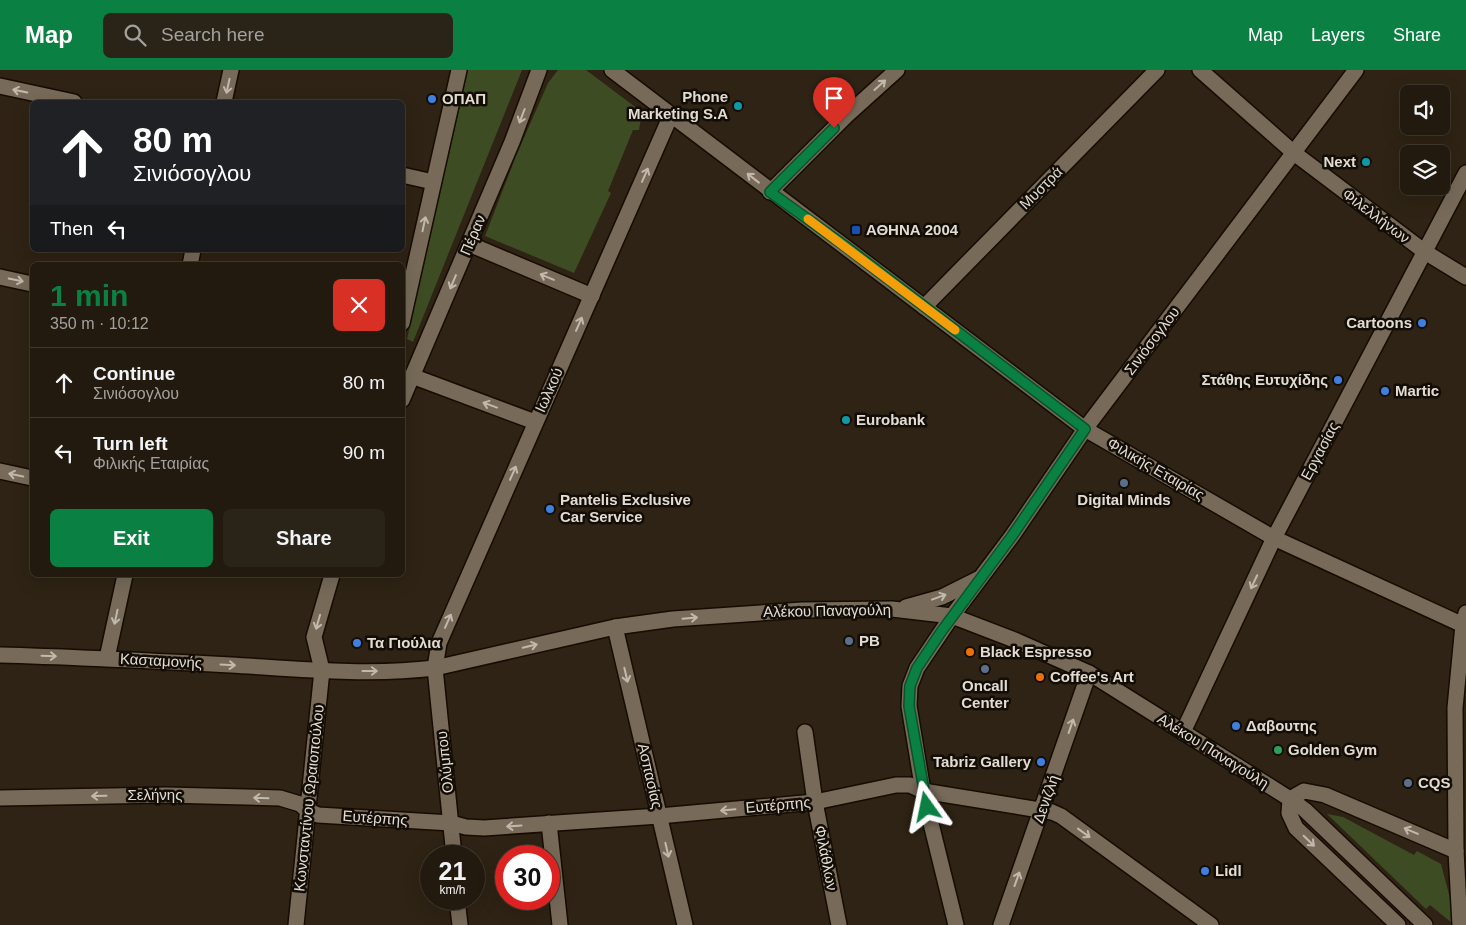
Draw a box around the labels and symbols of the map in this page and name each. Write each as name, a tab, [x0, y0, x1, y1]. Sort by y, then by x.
pin	[813, 77, 855, 128]
one-way arrow	[222, 78, 232, 94]
one-way arrow	[874, 79, 887, 91]
one-way arrow	[13, 85, 29, 95]
place label: Phone Marketing S.A	[628, 88, 728, 122]
place label: ΟΠΑΠ	[442, 90, 486, 107]
marker: ΟΠΑΠ	[426, 93, 438, 105]
marker: Phone Marketing S.A	[732, 100, 744, 112]
one-way arrow	[517, 108, 526, 123]
place label: Next	[1323, 153, 1356, 170]
marker: Next	[1360, 156, 1372, 168]
street label: Μυστρά	[1016, 163, 1066, 212]
one-way arrow	[640, 168, 650, 183]
one-way arrow	[747, 173, 760, 184]
street label: Φιλελλήνων	[1339, 185, 1413, 246]
street label: Πέραν	[456, 212, 489, 258]
one-way arrow	[420, 216, 430, 232]
place label: ΑΘΗΝΑ 2004	[866, 221, 959, 238]
marker: ΑΘΗΝΑ 2004	[850, 224, 862, 236]
one-way arrow	[540, 272, 555, 281]
one-way arrow	[448, 274, 458, 289]
one-way arrow	[8, 276, 24, 286]
street label: Σινιόσογλου	[1121, 303, 1183, 378]
place label: Cartoons	[1346, 314, 1412, 331]
one-way arrow	[575, 317, 584, 332]
marker: Cartoons	[1416, 317, 1428, 329]
street label: Ιωλκού	[531, 365, 566, 415]
place label: Στάθης Ευτυχίδης	[1201, 371, 1328, 388]
marker: Στάθης Ευτυχίδης	[1332, 374, 1344, 386]
place label: Martic	[1395, 382, 1439, 399]
marker: Martic	[1379, 385, 1391, 397]
one-way arrow	[482, 400, 498, 409]
place label: Eurobank	[856, 411, 926, 428]
marker: Eurobank	[840, 414, 852, 426]
street label: Εργασίας	[1297, 419, 1342, 483]
street label: Φιλικής Εταιρίας	[1105, 434, 1208, 503]
one-way arrow	[509, 466, 519, 481]
one-way arrow	[9, 470, 25, 479]
marker: Digital Minds	[1118, 477, 1130, 489]
place label: Pantelis Exclusive Car Service	[560, 491, 691, 525]
place label: Digital Minds	[1077, 491, 1171, 508]
marker: Pantelis Exclusive Car Service	[544, 503, 556, 515]
one-way arrow	[1248, 574, 1258, 589]
one-way arrow	[931, 592, 947, 601]
street label: Αλέκου Παναγούλη	[763, 601, 891, 620]
one-way arrow	[111, 608, 120, 624]
one-way arrow	[312, 613, 322, 629]
one-way arrow	[682, 613, 698, 623]
one-way arrow	[443, 614, 453, 629]
place label: PB	[859, 632, 880, 649]
place label: Τα Γιούλια	[367, 634, 442, 651]
marker: PB	[843, 635, 855, 647]
marker: Τα Γιούλια	[351, 637, 363, 649]
one-way arrow	[522, 641, 538, 650]
place label: Black Espresso	[980, 643, 1092, 660]
marker: Black Espresso	[964, 646, 976, 658]
street label: Κασταμονής	[120, 650, 203, 671]
one-way arrow	[40, 652, 56, 661]
one-way arrow	[220, 661, 236, 670]
marker: Oncall Center	[979, 663, 991, 675]
one-way arrow	[362, 666, 378, 676]
one-way arrow	[622, 666, 631, 682]
place label: Coffee's Art	[1050, 668, 1134, 685]
marker: Coffee's Art	[1034, 671, 1046, 683]
place label: Oncall Center	[961, 677, 1009, 711]
street label: Κωνσταντίνου Ωραιοπούλου	[290, 704, 327, 892]
street label: Αλέκου Παναγούλη	[1155, 710, 1272, 792]
place label: Δαβουτης	[1246, 717, 1317, 734]
one-way arrow	[1067, 718, 1076, 734]
marker: Δαβουτης	[1230, 720, 1242, 732]
street label: Ολύμπου	[433, 730, 456, 794]
place label: Golden Gym	[1288, 741, 1377, 758]
street label: Ασπασίας	[635, 742, 666, 810]
marker: Golden Gym	[1272, 744, 1284, 756]
place label: Tabriz Gallery	[933, 753, 1032, 770]
marker: Tabriz Gallery	[1035, 756, 1047, 768]
street label: Δενιζλή	[1029, 772, 1062, 825]
place label: CQS	[1418, 774, 1451, 791]
marker: CQS	[1402, 777, 1414, 789]
position arrow	[900, 780, 952, 832]
street label: Σελήνης	[128, 786, 182, 803]
one-way arrow	[91, 791, 107, 801]
one-way arrow	[253, 793, 269, 802]
street label: Ευτέρπης	[745, 793, 811, 816]
one-way arrow	[720, 805, 736, 815]
street label: Ευτέρπης	[342, 807, 408, 828]
one-way arrow	[506, 821, 522, 830]
street label: Φιλάθλων	[812, 824, 841, 892]
one-way arrow	[1404, 826, 1419, 836]
one-way arrow	[1077, 828, 1091, 838]
one-way arrow	[1303, 835, 1316, 847]
one-way arrow	[663, 841, 672, 857]
speed limit sign: 30	[495, 845, 560, 910]
place label: Lidl	[1215, 862, 1242, 879]
marker: Lidl	[1199, 865, 1211, 877]
one-way arrow	[1013, 872, 1022, 887]

